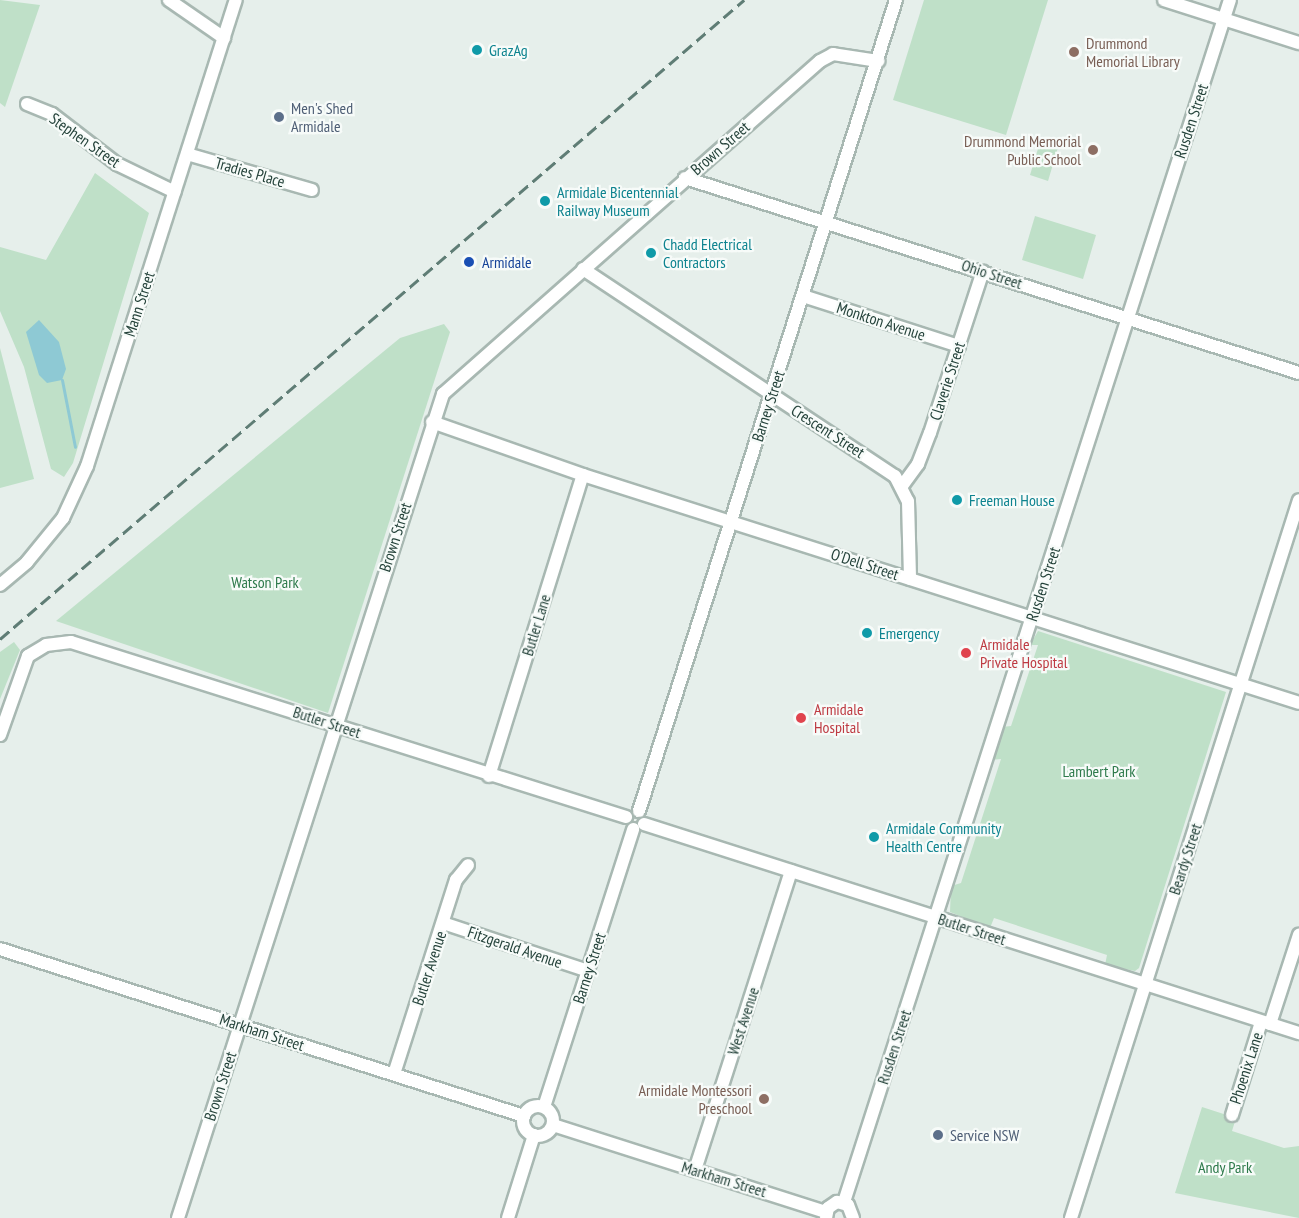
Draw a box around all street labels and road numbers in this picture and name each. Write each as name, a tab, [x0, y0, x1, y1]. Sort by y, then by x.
street label: Rusden Street	[1170, 81, 1212, 161]
street label: Stephen Street	[46, 109, 124, 171]
street label: Brown Street	[687, 117, 753, 179]
street label: Tradies Place	[213, 153, 287, 191]
street label: Ohio Street	[959, 255, 1025, 293]
street label: Mann Street	[119, 269, 159, 339]
street label: Monkton Avenue	[834, 298, 928, 344]
street label: Claverie Street	[925, 339, 969, 423]
street label: Barney Street	[747, 368, 789, 444]
street label: Crescent Street	[788, 400, 868, 462]
street label: Brown Street	[375, 500, 415, 574]
street label: O'Dell Street	[829, 544, 901, 584]
street label: Rusden Street	[1022, 544, 1064, 624]
street label: Butler Lane	[518, 592, 554, 658]
street label: Butler Street	[291, 702, 363, 742]
street label: Beardy Street	[1164, 821, 1206, 897]
street label: Butler Street	[936, 909, 1008, 949]
street label: Fitzgerald Avenue	[465, 922, 565, 972]
street label: Butler Avenue	[408, 928, 450, 1008]
street label: Barney Street	[568, 930, 610, 1006]
street label: West Avenue	[723, 985, 763, 1057]
street label: Rusden Street	[873, 1007, 915, 1087]
street label: Markham Street	[217, 1009, 307, 1055]
street label: Phoenix Lane	[1225, 1030, 1267, 1106]
street label: Brown Street	[200, 1049, 240, 1123]
street label: Markham Street	[679, 1157, 769, 1201]

